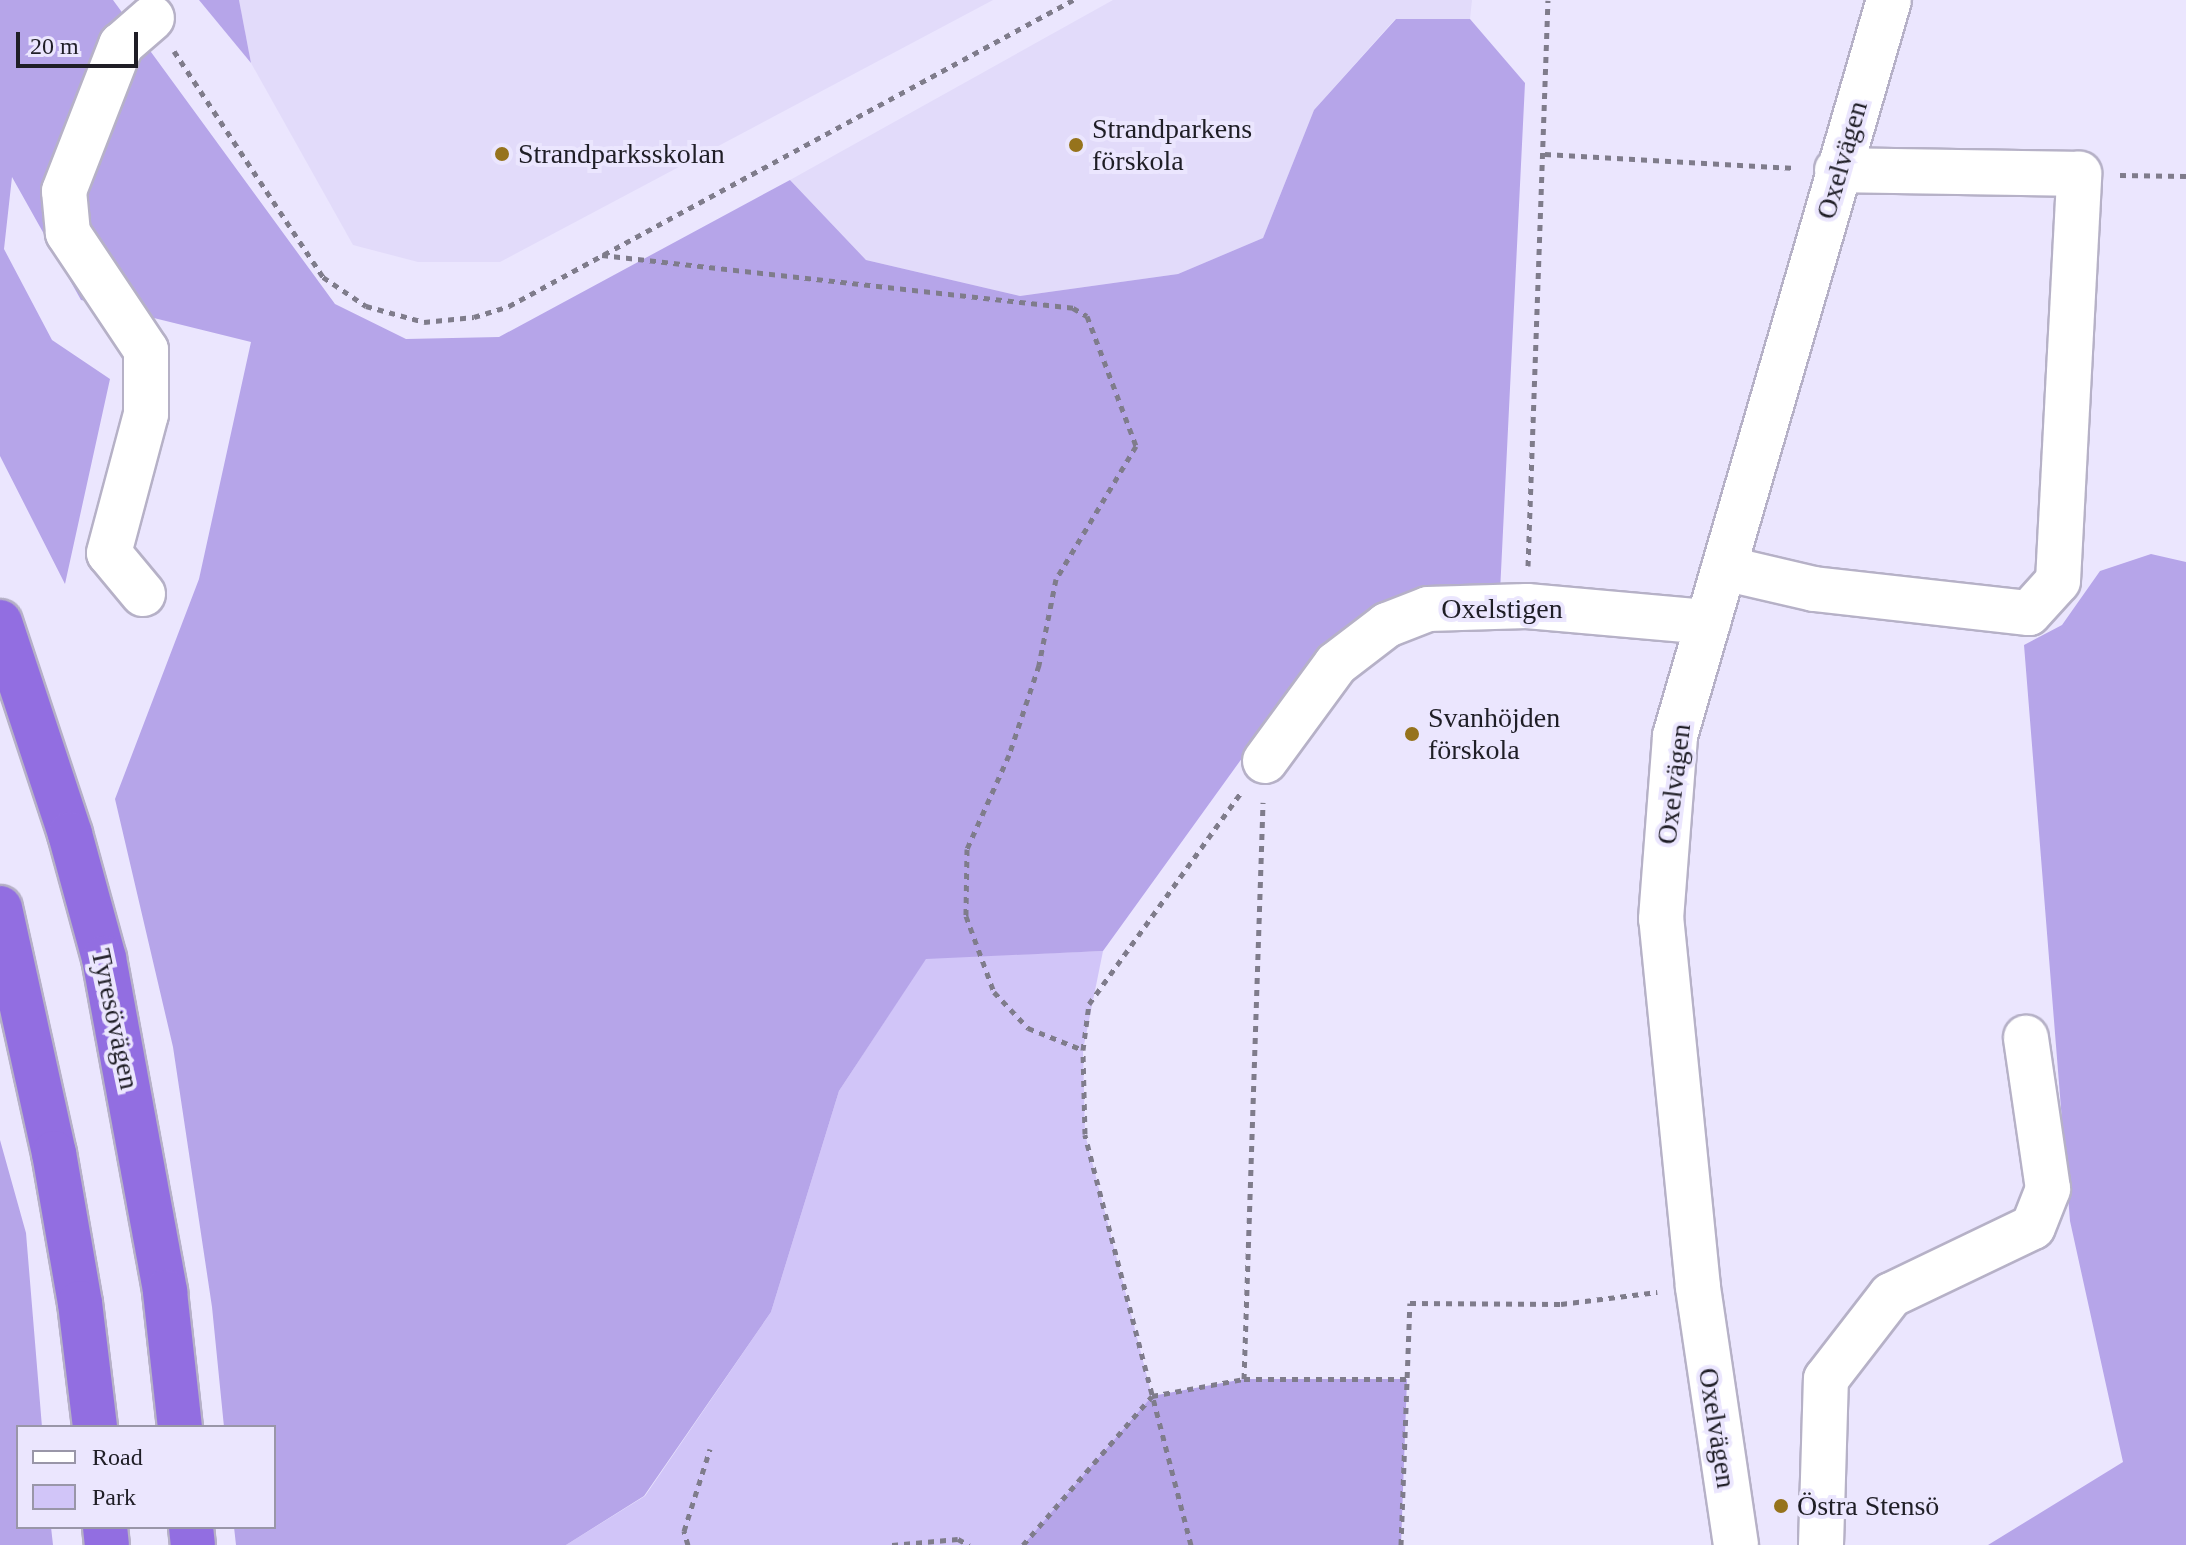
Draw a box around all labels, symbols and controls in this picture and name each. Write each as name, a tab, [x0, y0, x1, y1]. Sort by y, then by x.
scale bar	[20, 16, 142, 66]
text: 20 m	[30, 33, 79, 59]
street label: Oxelvägen	[1809, 97, 1875, 223]
place label: Strandparkens förskola	[1092, 112, 1252, 178]
marker: Strandparkens förskola	[1067, 136, 1085, 154]
place label: Strandparksskolan	[518, 137, 725, 171]
marker: Strandparksskolan	[493, 145, 511, 163]
street label: Oxelstigen	[1441, 592, 1563, 626]
place label: Svanhöjden förskola	[1428, 701, 1560, 767]
street label: Oxelvägen	[1650, 722, 1698, 846]
marker: Svanhöjden förskola	[1403, 725, 1421, 743]
street label: Tyresövägen	[84, 946, 146, 1092]
street label: Oxelvägen	[1691, 1365, 1743, 1491]
legend	[16, 1425, 276, 1529]
text: Road	[92, 1444, 143, 1470]
text: Park	[92, 1484, 136, 1510]
place label: Östra Stensö	[1797, 1489, 1939, 1523]
marker: Östra Stensö	[1772, 1497, 1790, 1515]

